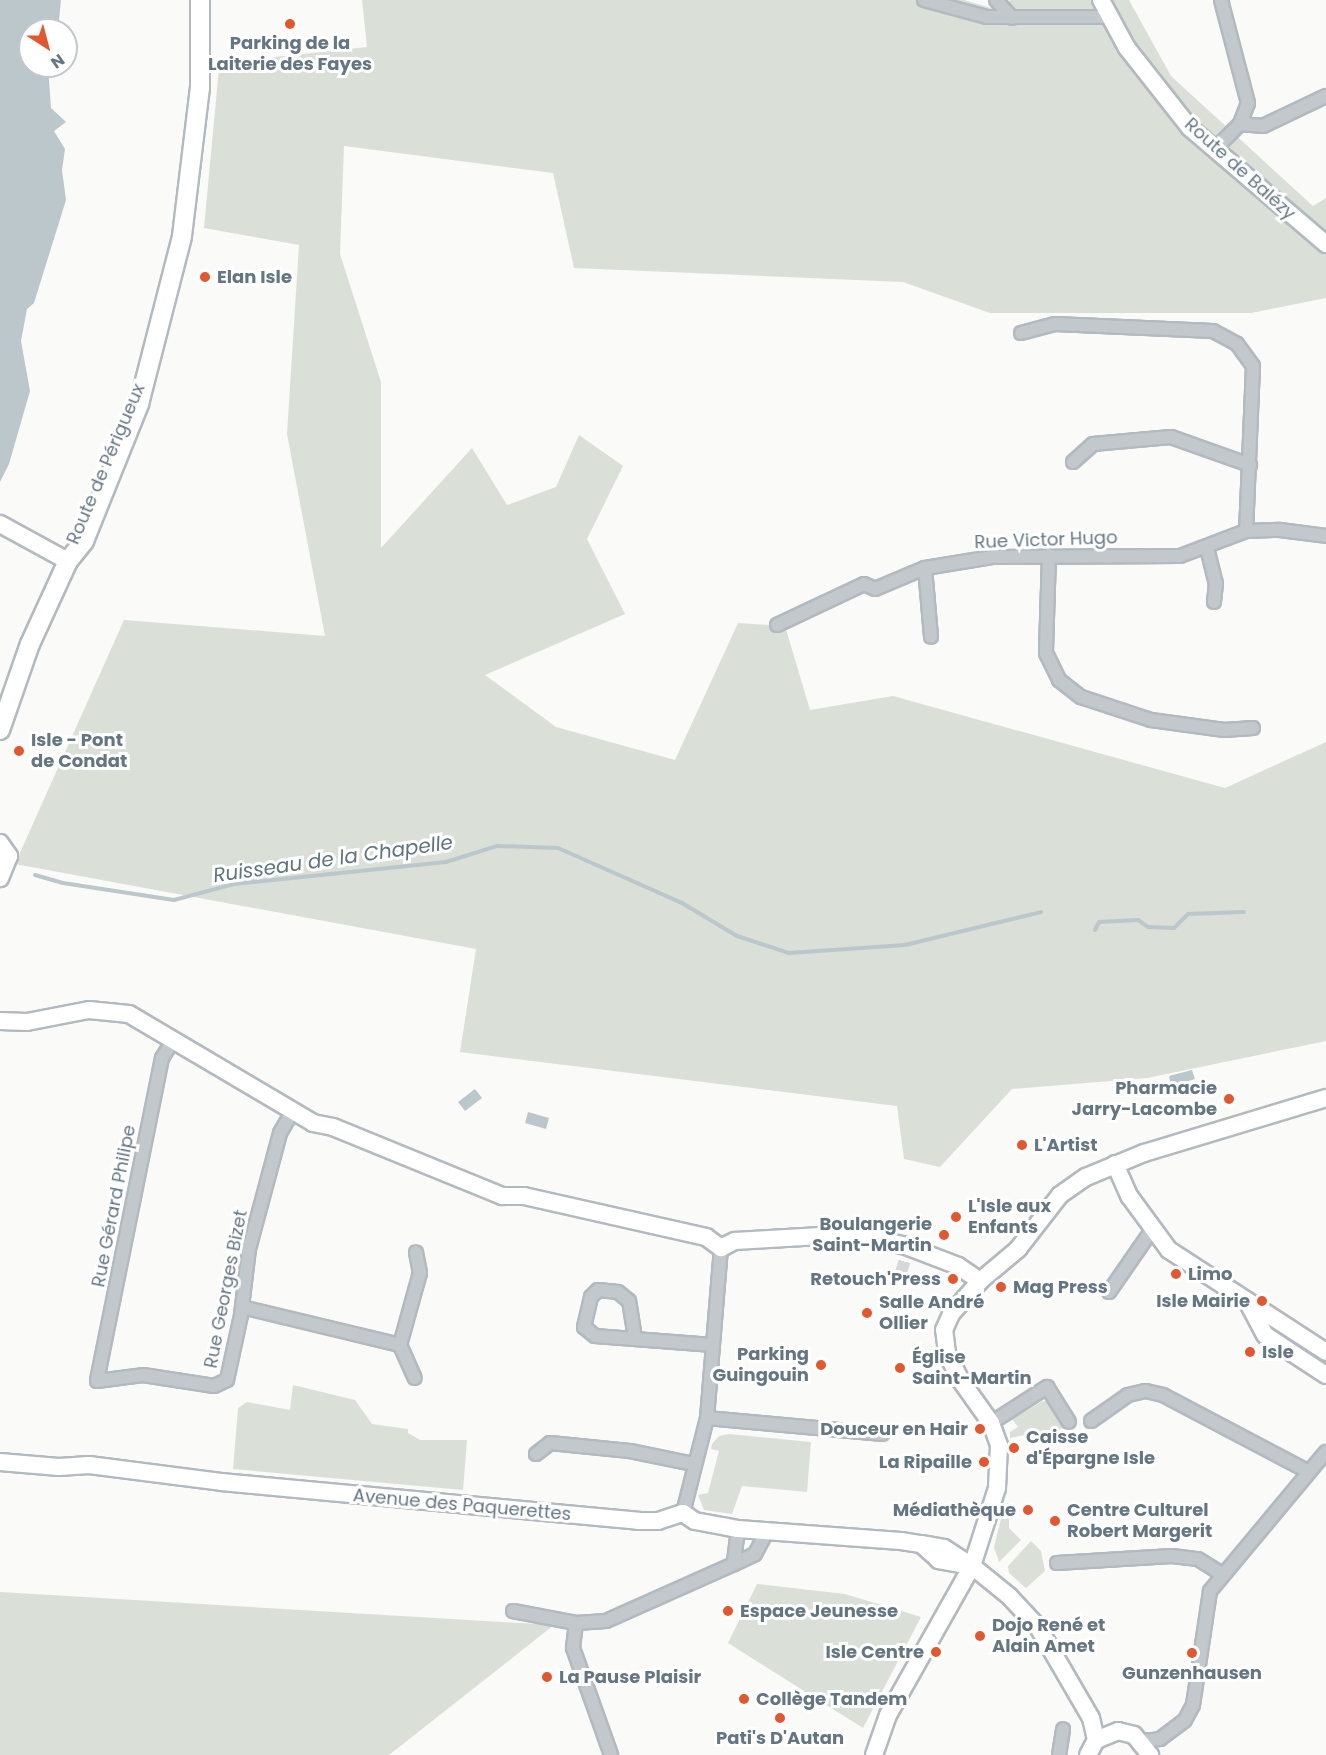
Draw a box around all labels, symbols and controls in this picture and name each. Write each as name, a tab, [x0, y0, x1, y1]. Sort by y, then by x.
marker: Parking de la Laiterie des Fayes	[283, 17, 297, 31]
north arrow	[18, 18, 78, 78]
place label: Parking de la Laiterie des Fayes	[208, 33, 372, 76]
text: N	[46, 49, 69, 74]
street label: Route de Balézy	[1180, 114, 1300, 224]
place label: Elan Isle	[217, 266, 292, 288]
marker: Elan Isle	[198, 270, 212, 284]
street label: Route de Périgueux	[62, 380, 150, 548]
street label: Rue Victor Hugo	[974, 527, 1118, 553]
place label: Isle - Pont de Condat	[31, 730, 127, 772]
marker: Isle - Pont de Condat	[12, 744, 26, 758]
water label: Ruisseau de la Chapelle	[212, 830, 454, 888]
place label: Pharmacie Jarry-Lacombe	[1072, 1078, 1217, 1120]
marker: Pharmacie Jarry-Lacombe	[1222, 1092, 1236, 1106]
street label: Rue Gérard Philipe	[88, 1123, 140, 1289]
place label: L'Artist	[1034, 1134, 1098, 1156]
marker: L'Artist	[1015, 1138, 1029, 1152]
place label: L'Isle aux Enfants	[968, 1196, 1051, 1238]
street label: Rue Georges Bizet	[200, 1208, 252, 1370]
marker: L'Isle aux Enfants	[949, 1210, 963, 1224]
place label: Boulangerie Saint-Martin	[812, 1214, 932, 1256]
marker: Boulangerie Saint-Martin	[937, 1228, 951, 1242]
place label: Limo	[1188, 1263, 1232, 1285]
marker: Limo	[1169, 1267, 1183, 1281]
place label: Retouch'Press	[810, 1268, 941, 1290]
marker: Retouch'Press	[946, 1272, 960, 1286]
place label: Mag Press	[1013, 1276, 1108, 1298]
marker: Mag Press	[994, 1280, 1008, 1294]
place label: Isle Mairie	[1156, 1290, 1250, 1312]
place label: Salle André Ollier	[879, 1292, 984, 1334]
marker: Isle Mairie	[1255, 1294, 1269, 1308]
marker: Salle André Ollier	[860, 1306, 874, 1320]
place label: Isle	[1262, 1341, 1294, 1363]
place label: Parking Guingouin	[712, 1344, 809, 1386]
marker: Isle	[1243, 1345, 1257, 1359]
place label: Église Saint-Martin	[912, 1347, 1032, 1390]
marker: Parking Guingouin	[814, 1358, 828, 1372]
marker: Église Saint-Martin	[893, 1361, 907, 1375]
place label: Douceur en Hair	[820, 1418, 968, 1440]
marker: Douceur en Hair	[973, 1422, 987, 1436]
place label: Caisse d'Épargne Isle	[1026, 1427, 1155, 1470]
marker: Caisse d'Épargne Isle	[1007, 1441, 1021, 1455]
place label: La Ripaille	[879, 1451, 972, 1473]
marker: La Ripaille	[977, 1455, 991, 1469]
street label: Avenue des Paquerettes	[352, 1485, 572, 1525]
place label: Médiathèque	[893, 1499, 1016, 1521]
place label: Centre Culturel Robert Margerit	[1067, 1500, 1212, 1543]
marker: Médiathèque	[1021, 1503, 1035, 1517]
marker: Centre Culturel Robert Margerit	[1048, 1514, 1062, 1528]
place label: Espace Jeunesse	[740, 1600, 898, 1622]
marker: Espace Jeunesse	[721, 1604, 735, 1618]
place label: Dojo René et Alain Amet	[992, 1615, 1105, 1658]
marker: Dojo René et Alain Amet	[973, 1629, 987, 1643]
place label: Isle Centre	[825, 1641, 924, 1663]
marker: Isle Centre	[929, 1645, 943, 1659]
marker: Gunzenhausen	[1185, 1646, 1199, 1660]
place label: Gunzenhausen	[1122, 1662, 1262, 1684]
place label: La Pause Plaisir	[559, 1666, 701, 1688]
marker: La Pause Plaisir	[540, 1670, 554, 1684]
place label: Collège Tandem	[756, 1688, 907, 1710]
marker: Collège Tandem	[737, 1692, 751, 1706]
marker: Pati's D'Autan	[773, 1711, 787, 1725]
place label: Pati's D'Autan	[716, 1727, 844, 1749]

